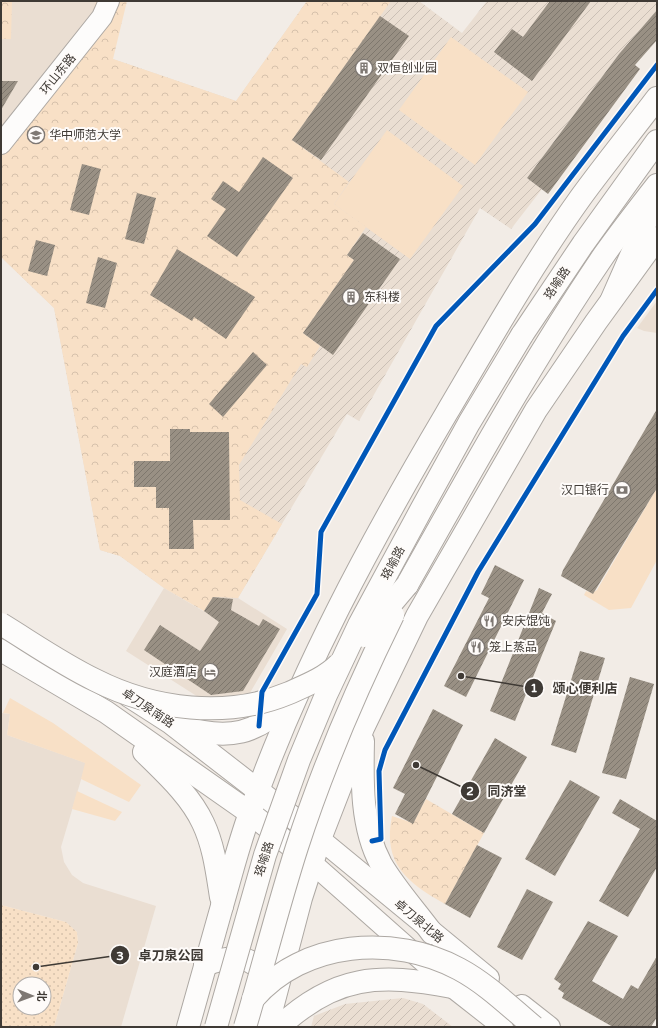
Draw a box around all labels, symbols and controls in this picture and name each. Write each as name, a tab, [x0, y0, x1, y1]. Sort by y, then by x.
street label: 环山东路	[37, 51, 79, 97]
building icon: 双恒创业园	[354, 58, 374, 78]
place label: 双恒创业园	[377, 61, 437, 75]
school or university icon: 华中师范大学	[26, 125, 46, 145]
place label: 华中师范大学	[49, 128, 121, 142]
street label: 珞喻路	[541, 264, 573, 302]
building icon: 东科楼	[341, 287, 361, 307]
place label: 东科楼	[364, 290, 400, 304]
bank icon: 汉口银行	[612, 480, 632, 500]
place label: 汉口银行	[561, 483, 609, 497]
street label: 珞喻路	[378, 544, 408, 582]
restaurant icon: 安庆馄饨	[479, 611, 499, 631]
place label: 安庆馄饨	[502, 614, 550, 628]
restaurant icon: 笼上蒸品	[466, 637, 486, 657]
place label: 笼上蒸品	[489, 640, 537, 654]
hotel icon: 汉庭酒店	[200, 662, 220, 682]
place label: 汉庭酒店	[149, 665, 197, 679]
callout: 颂心便利店	[524, 676, 625, 701]
text: 1	[530, 681, 538, 695]
text: 颂心便利店	[552, 681, 618, 697]
street label: 卓刀泉南路	[119, 685, 177, 731]
callout: 同济堂	[460, 779, 535, 804]
text: 2	[466, 784, 474, 798]
text: 同济堂	[487, 784, 527, 800]
street label: 珞喻路	[252, 840, 276, 878]
street label: 卓刀泉北路	[392, 896, 446, 946]
callout: 卓刀泉公园	[110, 943, 211, 968]
text: 卓刀泉公园	[138, 948, 204, 964]
text: 3	[116, 949, 124, 963]
north arrow	[12, 976, 52, 1016]
text: 北	[35, 991, 48, 1002]

